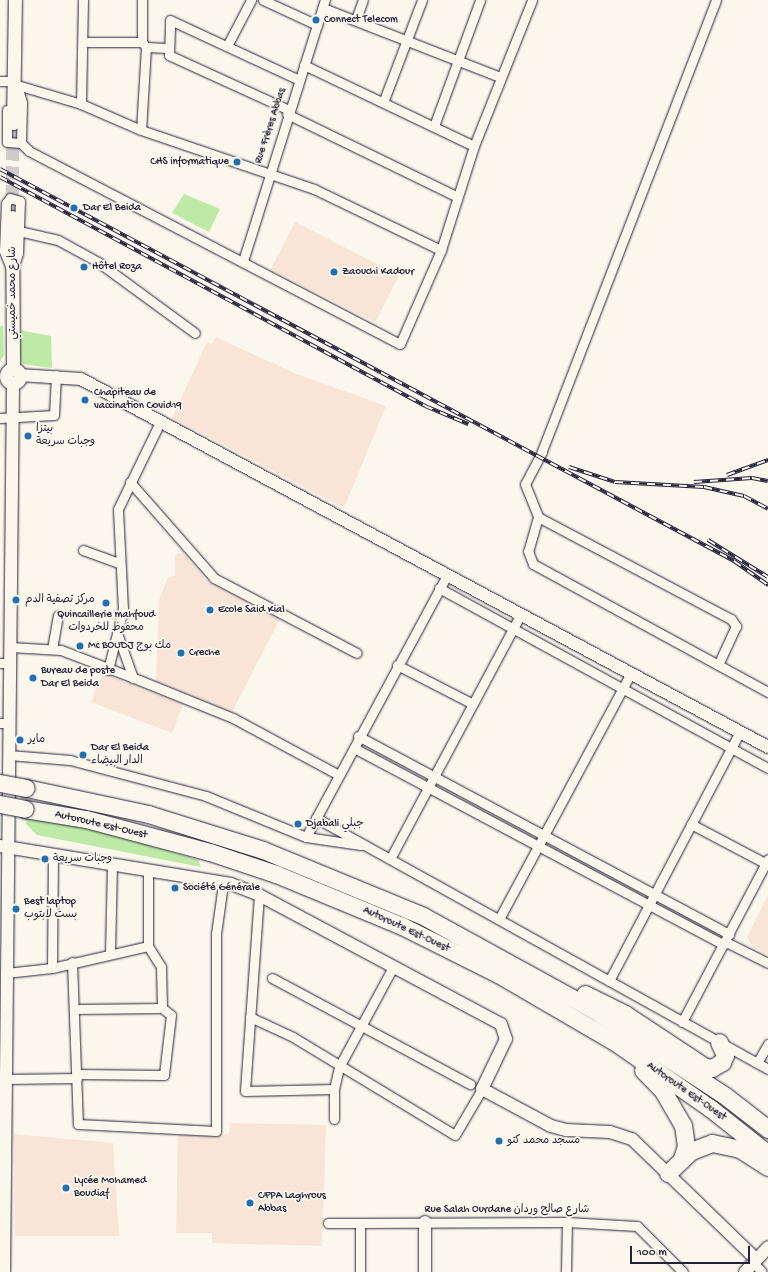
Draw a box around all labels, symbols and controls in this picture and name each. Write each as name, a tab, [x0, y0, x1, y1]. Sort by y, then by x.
place label: Connect Telecom	[324, 13, 398, 27]
marker: Connect Telecom	[311, 15, 321, 25]
street label: Rue Frères Abbas	[253, 86, 289, 166]
place label: CHS informatique	[150, 155, 229, 169]
marker: CHS informatique	[232, 157, 242, 167]
place label: Dar El Beida	[83, 201, 141, 215]
marker: Dar El Beida	[68, 202, 80, 214]
street label: شارع محمد خميستي	[6, 246, 20, 340]
place label: Hôtel Roza	[92, 260, 142, 274]
marker: Hôtel Roza	[79, 262, 89, 272]
place label: Zaouchi Kadour	[342, 265, 414, 279]
marker: Zaouchi Kadour	[329, 267, 339, 277]
place label: Chapiteau de vaccination Covid19	[94, 387, 182, 413]
marker: Chapiteau de vaccination Covid19	[79, 394, 91, 406]
place label: بيتزا وجبات سريعة	[36, 423, 95, 449]
marker: بيتزا وجبات سريعة	[23, 431, 33, 441]
place label: مركز تصفية الدم	[25, 593, 95, 607]
marker: مركز تصفية الدم	[10, 594, 22, 606]
marker: Quincaillerie mahfoud محفوظ للخردوات	[101, 598, 111, 608]
place label: Ecole Said Kial	[218, 603, 285, 617]
marker: Ecole Said Kial	[205, 605, 215, 615]
place label: Quincaillerie mahfoud محفوظ للخردوات	[57, 609, 155, 635]
place label: Mc BOUDJ مك بوج	[88, 639, 171, 653]
marker: Mc BOUDJ مك بوج	[75, 641, 85, 651]
place label: Creche	[189, 646, 220, 660]
marker: Creche	[176, 648, 186, 658]
place label: Bureau de poste Dar El Beida	[41, 665, 115, 691]
marker: Bureau de poste Dar El Beida	[28, 673, 38, 683]
place label: ماير	[28, 733, 45, 747]
marker: ماير	[15, 735, 25, 745]
place label: Dar El Beida الدار البيضاء	[91, 742, 149, 768]
marker: Dar El Beida الدار البيضاء	[78, 750, 88, 760]
street label: Autoroute Est-Ouest	[54, 808, 148, 842]
place label: Djabali جبلي	[306, 817, 364, 831]
marker: Djabali جبلي	[293, 819, 303, 829]
place label: وجبات سريعة	[53, 852, 112, 866]
marker: وجبات سريعة	[40, 854, 50, 864]
place label: Société Générale	[183, 881, 260, 895]
marker: Société Générale	[170, 883, 180, 893]
place label: Best laptop بست لابتوب	[24, 896, 77, 922]
marker: Best laptop بست لابتوب	[11, 904, 21, 914]
street label: Autoroute Est-Ouest	[361, 904, 451, 956]
street label: Autoroute Est-Ouest	[644, 1060, 728, 1124]
place label: مسجد محمد كتو	[507, 1134, 580, 1148]
marker: مسجد محمد كتو	[494, 1136, 504, 1146]
place label: Lycée Mohamed Boudiaf	[74, 1175, 146, 1201]
marker: Lycée Mohamed Boudiaf	[61, 1183, 71, 1193]
place label: CFPA Laghrous Abbas	[258, 1190, 326, 1216]
marker: CFPA Laghrous Abbas	[245, 1198, 255, 1208]
street label: Rue Salah Ourdane شارع صالح وردان	[425, 1203, 589, 1217]
scale bar	[632, 1238, 752, 1264]
text: 100 m	[637, 1246, 667, 1260]

